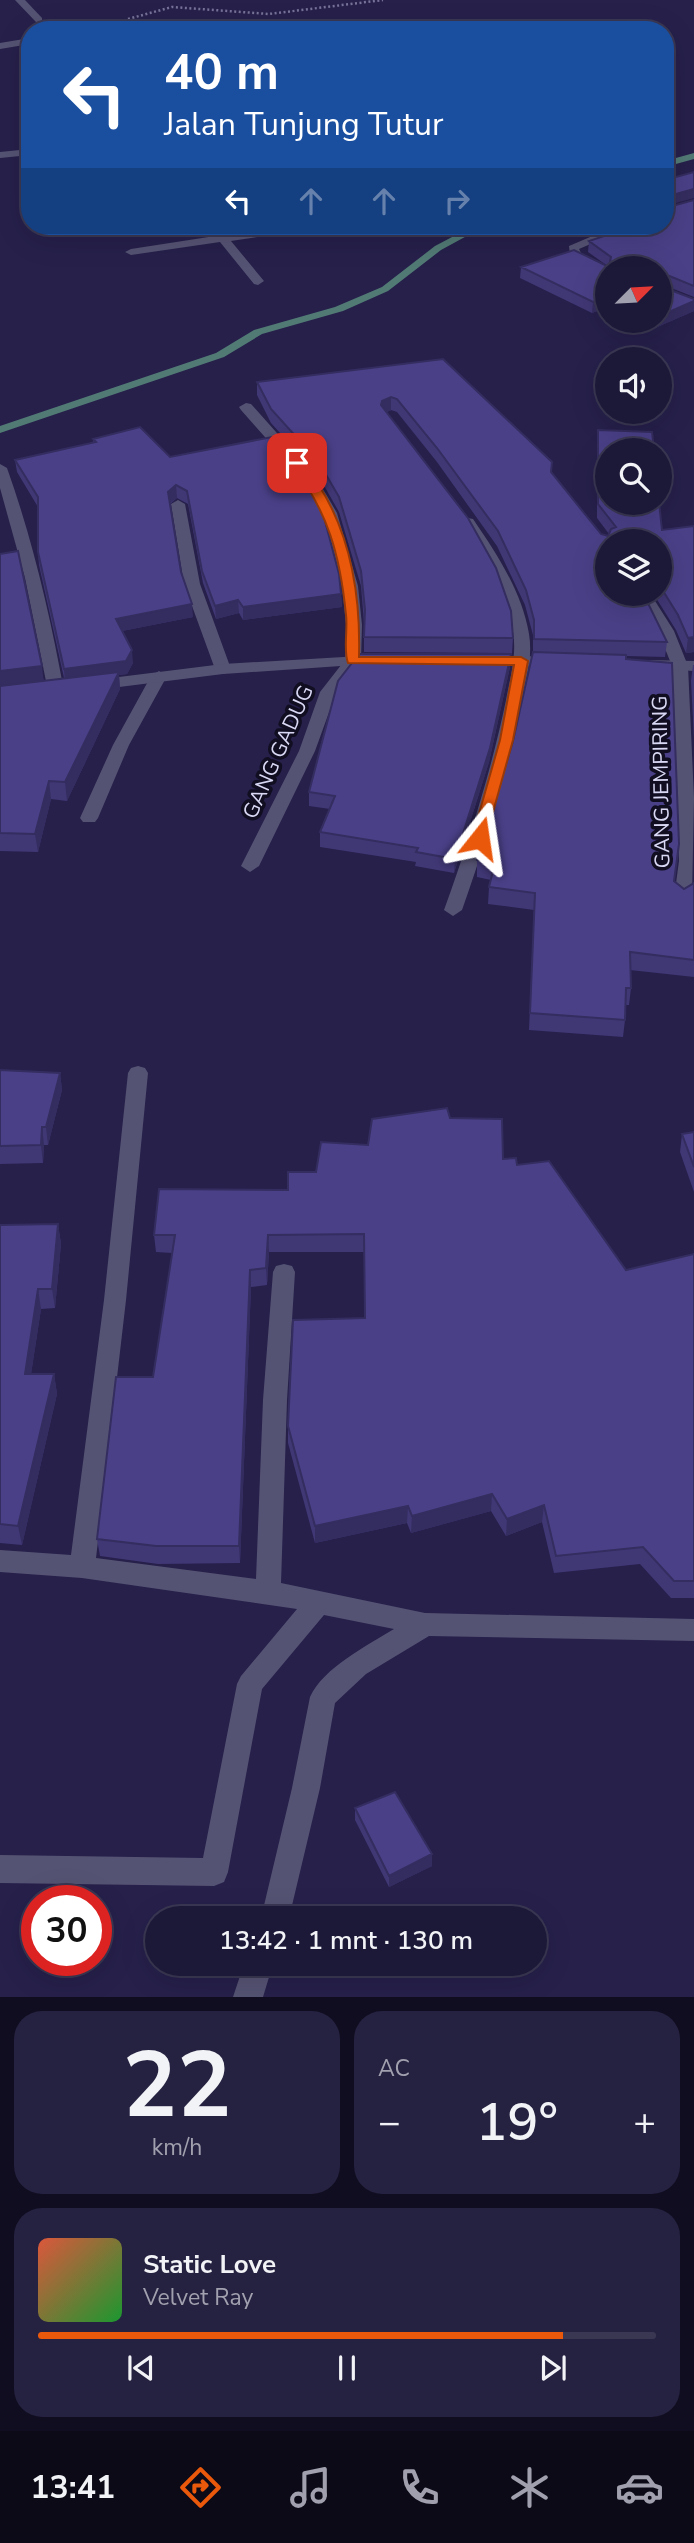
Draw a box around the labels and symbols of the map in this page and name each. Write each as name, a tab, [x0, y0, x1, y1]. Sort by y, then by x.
north arrow	[595, 256, 672, 332]
pin	[267, 433, 327, 493]
street label: GANG GADUG	[236, 681, 320, 823]
street label: GANG JEMPIRING	[645, 695, 677, 869]
position arrow	[443, 801, 517, 875]
speed limit sign: 30	[21, 1885, 112, 1976]

